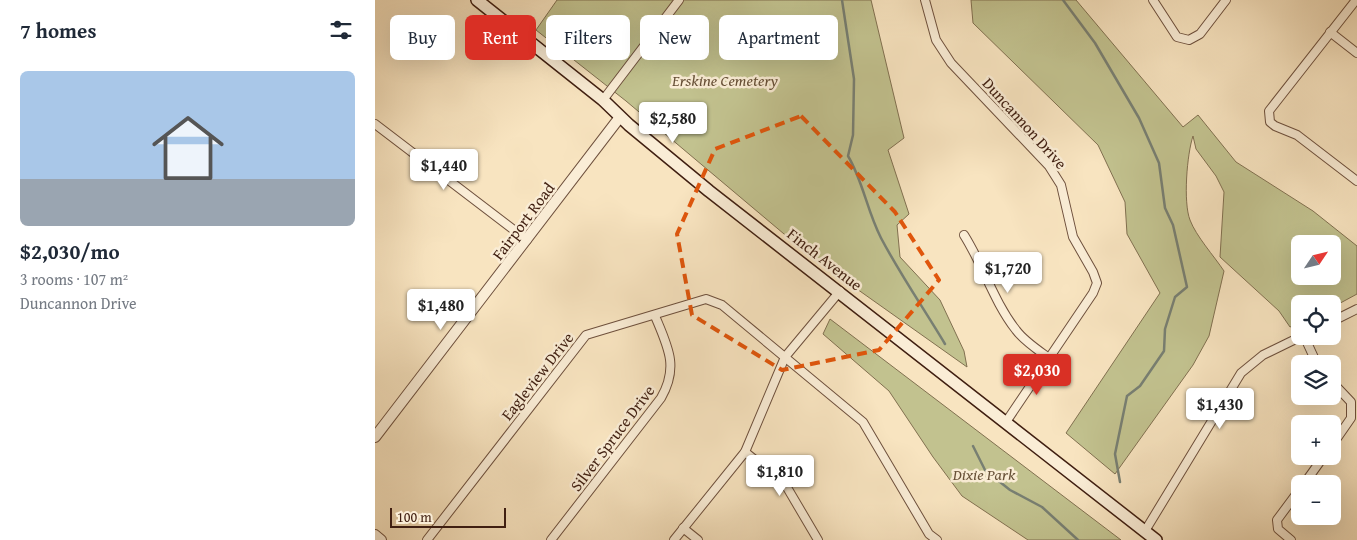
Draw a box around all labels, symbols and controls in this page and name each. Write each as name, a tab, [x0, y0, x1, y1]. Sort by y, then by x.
text: 7 homes	[20, 15, 96, 46]
chip: Buy	[390, 15, 455, 60]
chip: Rent	[465, 15, 536, 60]
chip: Filters	[546, 15, 630, 60]
chip: New	[640, 15, 709, 60]
chip: Apartment	[719, 15, 838, 60]
icon: filters	[327, 16, 355, 44]
park label: Erskine Cemetery	[671, 68, 779, 92]
street label: Duncannon Drive	[977, 72, 1073, 174]
pin: $2,580	[632, 102, 714, 144]
icon: home	[143, 103, 233, 193]
text: $2,580	[650, 106, 696, 130]
pin: $1,440	[403, 148, 485, 191]
text: $1,440	[421, 153, 467, 177]
street label: Fairport Road	[486, 177, 561, 265]
street label: Finch Avenue	[782, 222, 868, 296]
north arrow	[1291, 235, 1341, 285]
map controls	[1291, 235, 1341, 525]
text: $2,030/mo	[20, 236, 120, 267]
pin: $1,720	[967, 252, 1049, 294]
text: $1,720	[985, 256, 1031, 280]
text: 3 rooms · 107 m²	[20, 267, 128, 291]
pin: $1,480	[400, 288, 482, 331]
text: Duncannon Drive	[20, 291, 137, 315]
text: $1,480	[418, 293, 464, 317]
button: locate	[1291, 295, 1341, 345]
street label: Eagleview Drive	[495, 327, 579, 425]
pin: $2,030	[996, 354, 1078, 396]
button: layers	[1291, 355, 1341, 405]
text: $2,030	[1014, 358, 1060, 382]
street label: Silver Spruce Drive	[564, 380, 660, 496]
pin: $1,430	[1179, 388, 1261, 430]
text: $1,430	[1197, 392, 1243, 416]
button: +	[1291, 415, 1341, 465]
pin: $1,810	[739, 454, 821, 497]
text: $1,810	[757, 459, 803, 483]
park label: Dixie Park	[952, 462, 1016, 486]
button: −	[1291, 475, 1341, 525]
scale bar	[390, 505, 506, 528]
text: 100 m	[397, 507, 432, 527]

